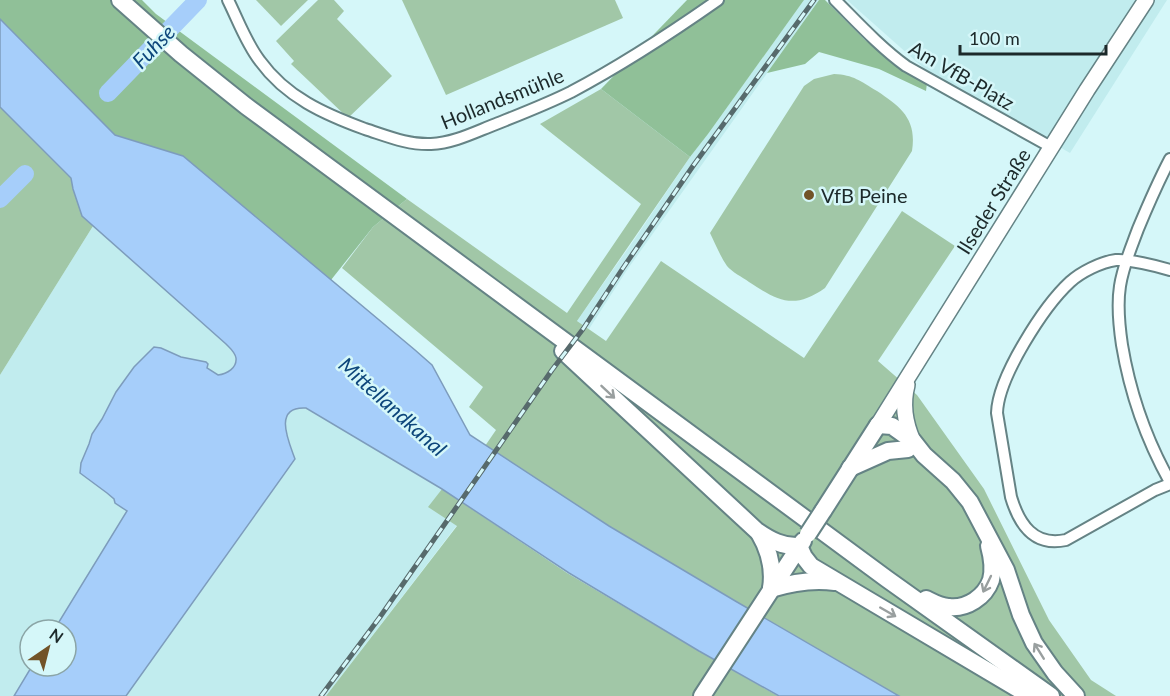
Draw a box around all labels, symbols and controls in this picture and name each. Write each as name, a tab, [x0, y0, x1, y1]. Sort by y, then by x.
scale bar	[960, 18, 1106, 56]
water label: Fuhse	[126, 19, 180, 73]
text: 100 m	[969, 27, 1020, 49]
street label: Am VfB-Platz	[905, 35, 1019, 115]
street label: Hollandsmühle	[437, 62, 567, 134]
street label: Ilseder Straße	[951, 144, 1035, 258]
place label: VfB Peine	[821, 183, 908, 207]
marker: VfB Peine	[802, 188, 816, 202]
water label: Mittellandkanal	[334, 351, 452, 461]
one-way arrow	[600, 385, 615, 399]
one-way arrow	[981, 575, 993, 593]
one-way arrow	[879, 607, 896, 619]
north arrow	[18, 618, 78, 678]
text: N	[46, 624, 67, 647]
one-way arrow	[1033, 643, 1045, 660]

